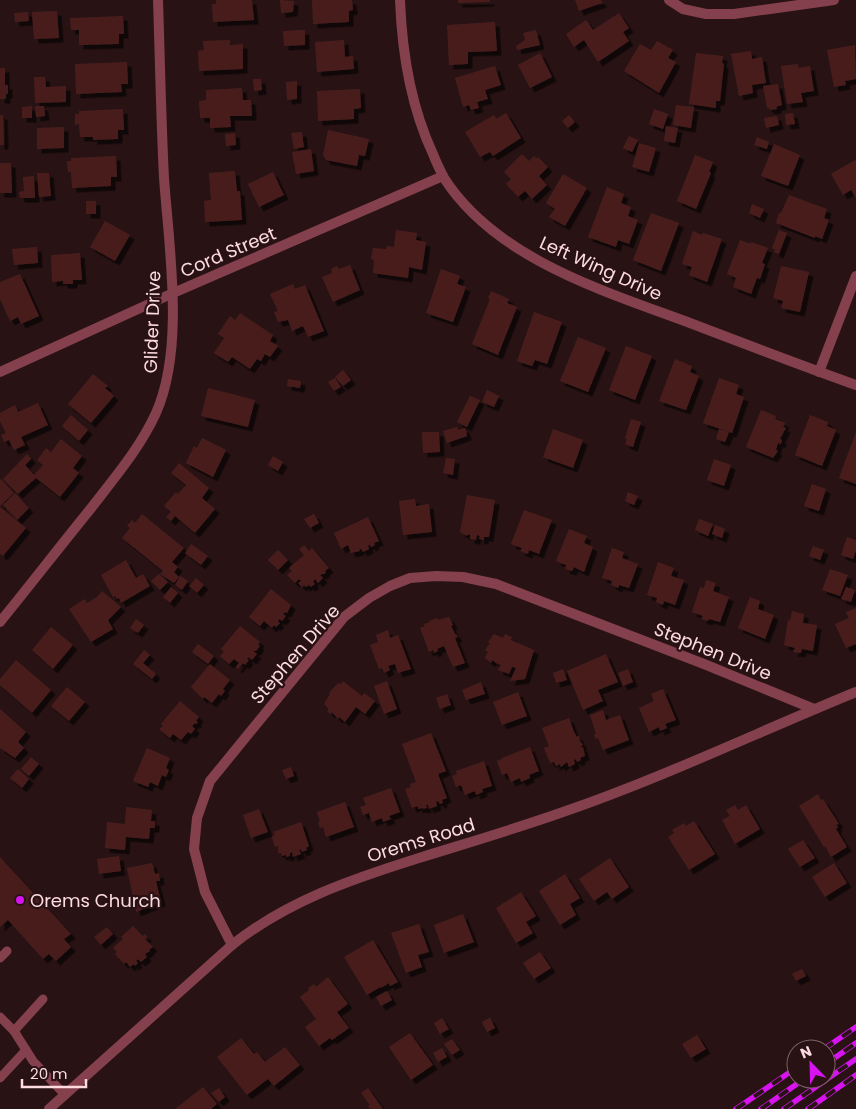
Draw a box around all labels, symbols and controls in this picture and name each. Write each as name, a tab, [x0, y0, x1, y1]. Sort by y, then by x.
street label: Cord Street	[176, 221, 280, 283]
street label: Left Wing Drive	[536, 230, 666, 306]
street label: Glider Drive	[138, 270, 166, 374]
street label: Stephen Drive	[245, 599, 345, 709]
street label: Stephen Drive	[651, 616, 775, 686]
street label: Orems Road	[364, 812, 478, 868]
place label: Orems Church	[30, 888, 161, 913]
marker: Orems Church	[14, 894, 26, 906]
north arrow	[786, 1039, 836, 1089]
text: N	[797, 1041, 815, 1063]
scale bar	[22, 1056, 86, 1088]
text: 20 m	[30, 1063, 68, 1084]

